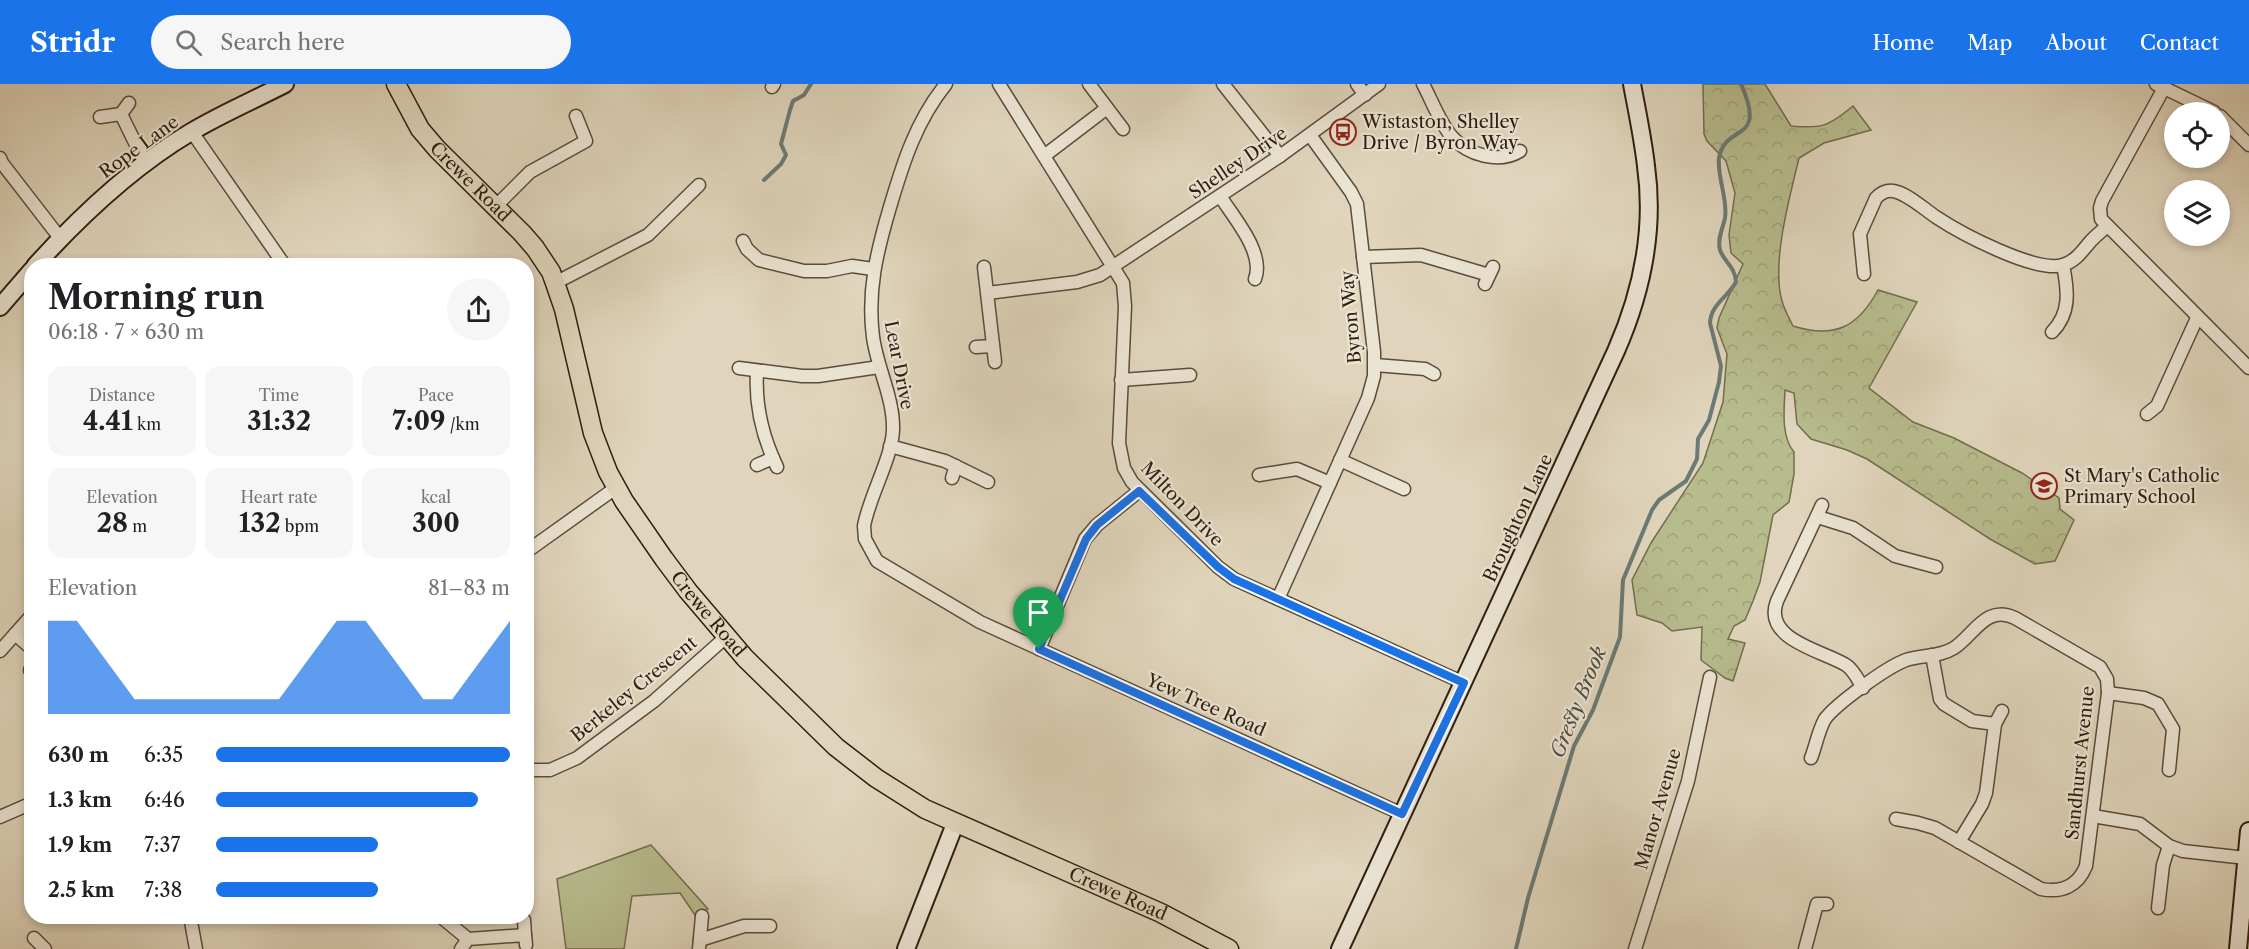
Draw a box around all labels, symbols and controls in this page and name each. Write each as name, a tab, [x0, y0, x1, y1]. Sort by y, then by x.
search box	[151, 15, 571, 69]
text: Stridr	[30, 25, 115, 59]
icon: search	[172, 26, 205, 59]
text: Search here	[220, 29, 345, 56]
text: Home	[1873, 30, 1934, 55]
text: Map	[1967, 30, 2012, 55]
text: About	[2045, 30, 2107, 55]
text: Contact	[2140, 30, 2219, 55]
map controls	[2164, 102, 2230, 246]
button: locate	[2164, 102, 2230, 168]
street label: Rope Lane	[95, 111, 183, 183]
place label: Wistaston, Shelley Drive / Byron Way	[1361, 111, 1520, 154]
bus stop icon: Wistaston, Shelley Drive / Byron Way	[1328, 117, 1358, 147]
street label: Shelley Drive	[1185, 122, 1291, 204]
street label: Crewe Road	[425, 137, 515, 227]
button: layers	[2164, 180, 2230, 246]
street label: Byron Way	[1336, 269, 1366, 364]
text: Morning run	[48, 277, 264, 318]
button: share	[447, 278, 510, 341]
street label: Lear Drive	[880, 319, 918, 411]
text: 06:18 · 7 × 630 m	[48, 320, 204, 344]
text: Distance	[89, 385, 155, 405]
text: Time	[259, 385, 299, 405]
text: Pace	[418, 385, 454, 405]
text: 4.41	[83, 405, 133, 437]
text: 31:32	[247, 405, 311, 437]
text: 7:09	[392, 405, 446, 437]
text: km	[133, 414, 161, 434]
text: /km	[446, 414, 480, 434]
street label: Broughton Lane	[1479, 450, 1557, 586]
street label: Milton Drive	[1136, 457, 1228, 551]
place label: St Mary's Catholic Primary School	[2064, 465, 2220, 508]
school or university icon: St Mary's Catholic Primary School	[2029, 471, 2059, 501]
text: Elevation	[86, 487, 158, 507]
text: Heart rate	[240, 487, 318, 507]
text: kcal	[421, 487, 451, 507]
text: 28	[97, 507, 128, 539]
text: 132	[239, 507, 281, 539]
text: 300	[412, 507, 460, 539]
text: m	[128, 516, 147, 536]
text: bpm	[281, 516, 319, 536]
street label: Crewe Road	[666, 567, 750, 661]
text: Elevation	[48, 576, 137, 600]
text: 81–83 m	[428, 576, 510, 600]
pin	[1013, 587, 1064, 649]
icon: arrive	[1022, 596, 1055, 629]
street label: Berkeley Crescent	[567, 631, 702, 747]
water label: Gresty Brook	[1545, 642, 1611, 761]
street label: Yew Tree Road	[1142, 668, 1269, 741]
street label: Sandhurst Avenue	[2061, 685, 2099, 841]
text: 630 m	[48, 743, 109, 767]
text: 6:35	[144, 743, 183, 767]
street label: Manor Avenue	[1630, 746, 1686, 872]
text: 1.3 km	[48, 788, 112, 812]
text: 6:46	[144, 788, 185, 812]
text: 1.9 km	[48, 833, 112, 857]
text: 7:37	[144, 833, 180, 857]
street label: Crewe Road	[1065, 863, 1170, 925]
text: 2.5 km	[48, 878, 115, 902]
text: 7:38	[144, 878, 182, 902]

